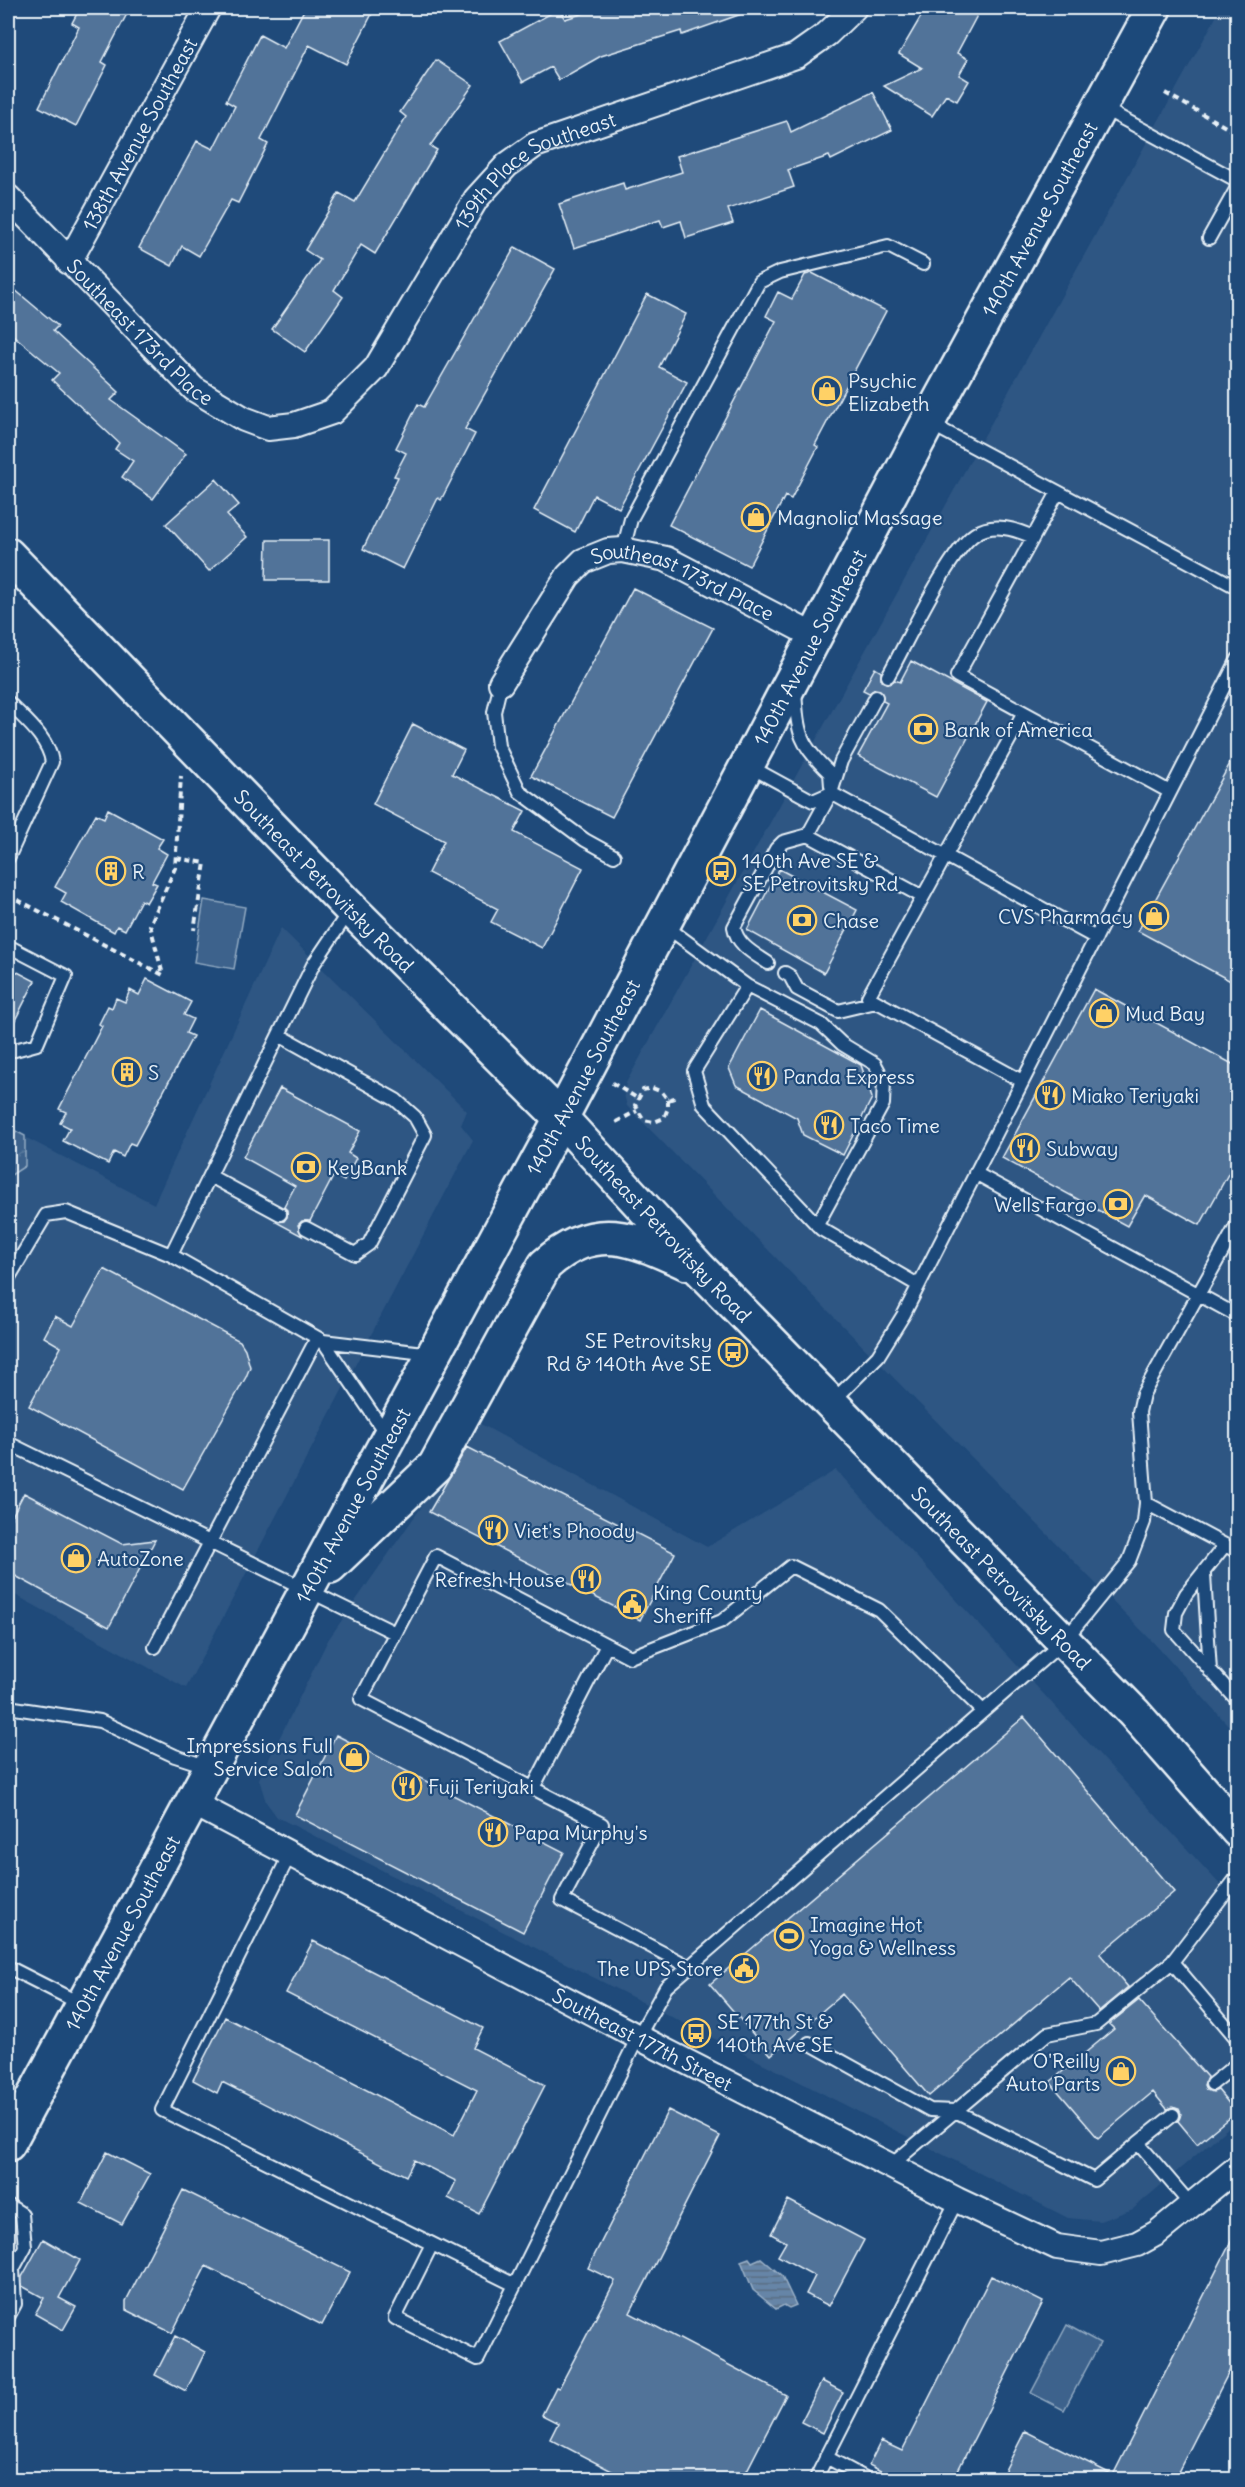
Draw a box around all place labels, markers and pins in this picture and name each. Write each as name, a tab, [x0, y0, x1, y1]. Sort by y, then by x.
place label: Psychic Elizabeth	[848, 368, 930, 416]
shop icon: Psychic Elizabeth	[811, 375, 843, 407]
shop icon: Magnolia Massage	[740, 501, 772, 533]
place label: Magnolia Massage	[777, 505, 943, 530]
bank icon: Bank of America	[907, 713, 939, 745]
place label: Bank of America	[944, 717, 1093, 742]
place label: 140th Ave SE & SE Petrovitsky Rd	[742, 848, 899, 896]
building icon: R	[95, 855, 127, 887]
bus stop icon: 140th Ave SE & SE Petrovitsky Rd	[705, 855, 737, 887]
place label: R	[132, 859, 145, 884]
shop icon: CVS Pharmacy	[1138, 900, 1170, 932]
bank icon: Chase	[786, 904, 818, 936]
place label: CVS Pharmacy	[998, 904, 1133, 929]
place label: Chase	[823, 908, 879, 933]
shop icon: Mud Bay	[1088, 997, 1120, 1029]
place label: Mud Bay	[1125, 1001, 1205, 1026]
building icon: S	[111, 1056, 143, 1088]
place label: S	[148, 1060, 159, 1085]
restaurant icon: Panda Express	[746, 1060, 778, 1092]
place label: Panda Express	[783, 1064, 915, 1089]
restaurant icon: Miako Teriyaki	[1034, 1079, 1066, 1111]
place label: Miako Teriyaki	[1071, 1083, 1199, 1108]
restaurant icon: Taco Time	[813, 1109, 845, 1141]
place label: Taco Time	[850, 1113, 940, 1138]
restaurant icon: Subway	[1009, 1132, 1041, 1164]
place label: Subway	[1046, 1136, 1118, 1161]
bank icon: KeyBank	[290, 1151, 322, 1183]
place label: KeyBank	[327, 1155, 407, 1180]
bank icon: Wells Fargo	[1102, 1188, 1134, 1220]
place label: Wells Fargo	[994, 1192, 1097, 1217]
place label: SE Petrovitsky Rd & 140th Ave SE	[546, 1328, 712, 1376]
bus stop icon: SE Petrovitsky Rd & 140th Ave SE	[717, 1336, 749, 1368]
restaurant icon: Viet's Phoody	[477, 1514, 509, 1546]
place label: Viet's Phoody	[514, 1518, 635, 1543]
shop icon: AutoZone	[60, 1542, 92, 1574]
place label: AutoZone	[97, 1546, 184, 1571]
restaurant icon: Refresh House	[570, 1563, 602, 1595]
place label: Refresh House	[434, 1567, 565, 1592]
place label: King County Sheriff	[653, 1580, 763, 1628]
public building icon: King County Sheriff	[616, 1588, 648, 1620]
place label: Impressions Full Service Salon	[187, 1733, 333, 1781]
shop icon: Impressions Full Service Salon	[338, 1741, 370, 1773]
restaurant icon: Fuji Teriyaki	[391, 1770, 423, 1802]
place label: Fuji Teriyaki	[428, 1774, 534, 1799]
restaurant icon: Papa Murphy's	[477, 1816, 509, 1848]
place label: Papa Murphy's	[514, 1820, 648, 1845]
place label: Imagine Hot Yoga & Wellness	[810, 1912, 956, 1960]
sports icon: Imagine Hot Yoga & Wellness	[773, 1920, 805, 1952]
public building icon: The UPS Store	[728, 1952, 760, 1984]
place label: The UPS Store	[597, 1956, 723, 1981]
place label: SE 177th St & 140th Ave SE	[717, 2009, 834, 2057]
bus stop icon: SE 177th St & 140th Ave SE	[680, 2017, 712, 2049]
place label: O'Reilly Auto Parts	[1006, 2048, 1100, 2096]
shop icon: O'Reilly Auto Parts	[1105, 2055, 1137, 2087]

